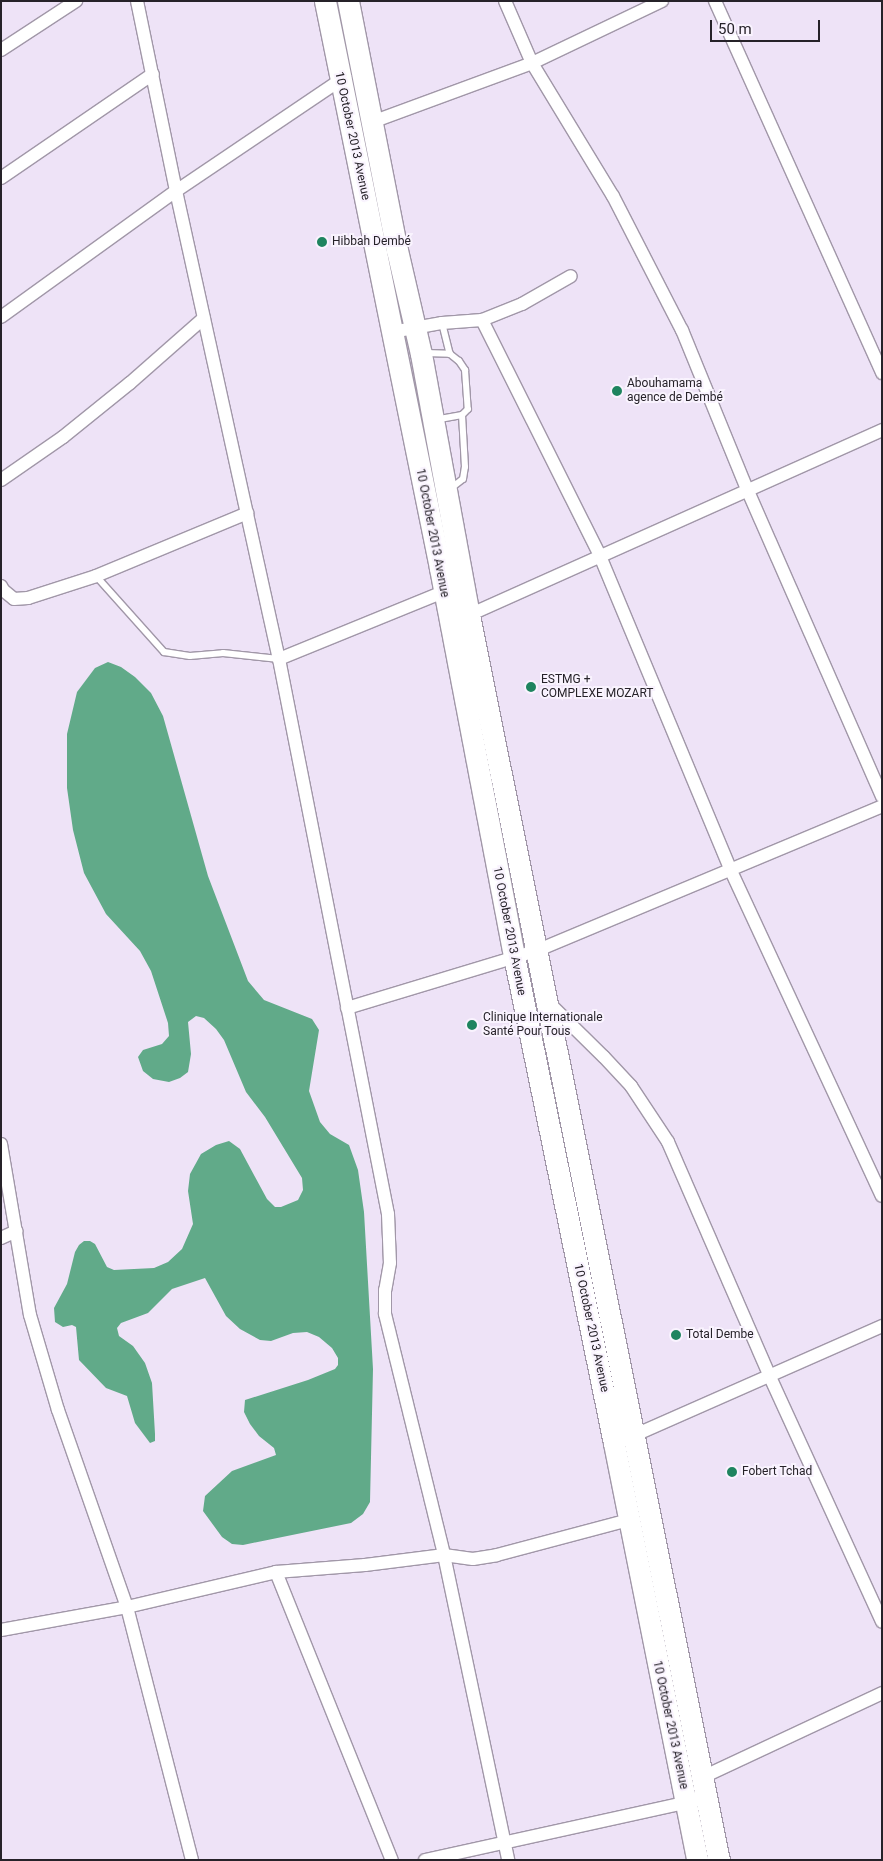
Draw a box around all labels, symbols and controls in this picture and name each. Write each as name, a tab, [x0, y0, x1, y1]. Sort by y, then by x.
scale bar	[713, 10, 823, 42]
text: 50 m	[718, 20, 752, 38]
street label: 10 October 2013 Avenue	[331, 70, 373, 202]
place label: Hibbah Dembé	[332, 235, 411, 249]
marker: Hibbah Dembé	[316, 236, 328, 248]
place label: Abouhamama agence de Dembé	[627, 377, 723, 405]
marker: Abouhamama agence de Dembé	[611, 385, 623, 397]
street label: 10 October 2013 Avenue	[412, 467, 452, 599]
place label: ESTMG + COMPLEXE MOZART	[541, 673, 653, 701]
marker: ESTMG + COMPLEXE MOZART	[525, 681, 537, 693]
street label: 10 October 2013 Avenue	[489, 865, 529, 997]
place label: Clinique Internationale Santé Pour Tous	[483, 1011, 602, 1039]
marker: Clinique Internationale Santé Pour Tous	[465, 1018, 479, 1032]
street label: 10 October 2013 Avenue	[570, 1262, 612, 1394]
place label: Total Dembe	[686, 1328, 754, 1342]
marker: Total Dembe	[670, 1329, 682, 1341]
place label: Fobert Tchad	[742, 1465, 812, 1479]
marker: Fobert Tchad	[726, 1466, 738, 1478]
street label: 10 October 2013 Avenue	[649, 1659, 691, 1791]

